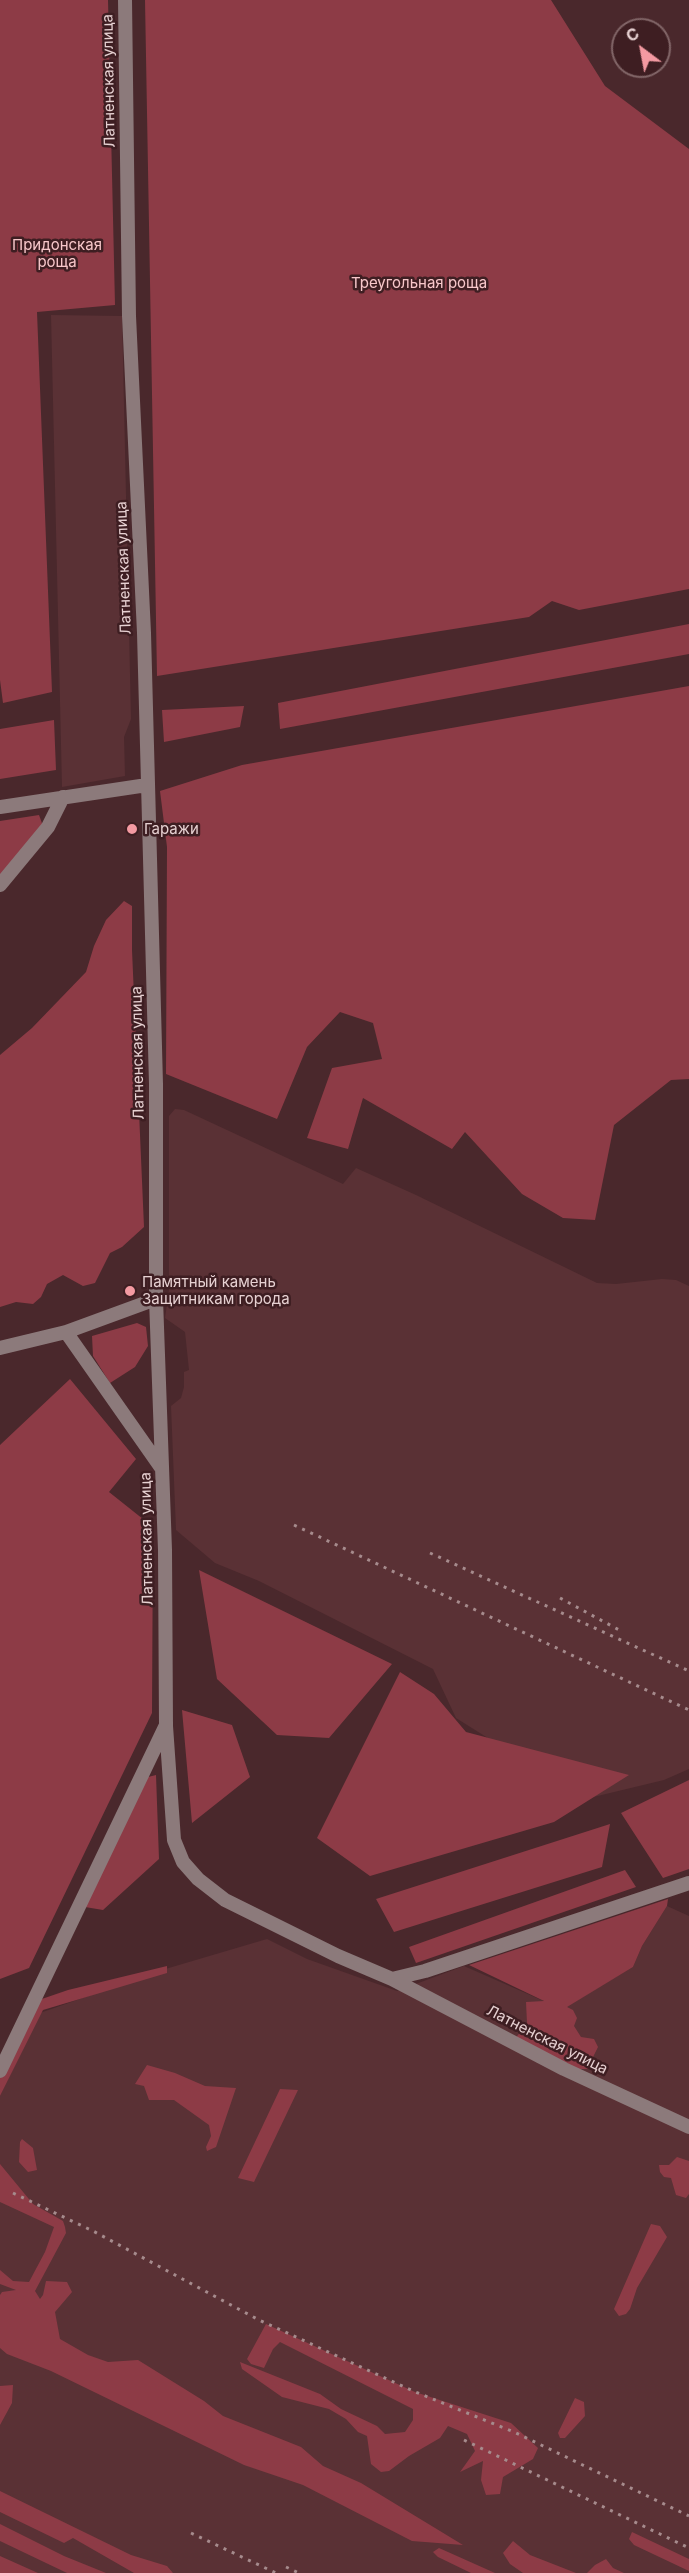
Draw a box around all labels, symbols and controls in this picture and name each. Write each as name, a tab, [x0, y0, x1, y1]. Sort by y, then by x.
street label: Латненская улица	[99, 14, 119, 148]
north arrow	[611, 18, 671, 78]
text: С	[622, 23, 643, 46]
park label: Придонская роща	[12, 236, 102, 271]
park label: Треугольная роща	[351, 274, 487, 292]
street label: Латненская улица	[113, 501, 135, 635]
place label: Гаражи	[144, 820, 199, 838]
marker: Гаражи	[125, 822, 139, 836]
street label: Латненская улица	[128, 986, 148, 1120]
place label: Памятный камень Защитникам города	[142, 1273, 290, 1308]
marker: Памятный камень Защитникам города	[123, 1284, 137, 1298]
street label: Латненская улица	[137, 1472, 157, 1606]
street label: Латненская улица	[483, 2002, 611, 2078]

